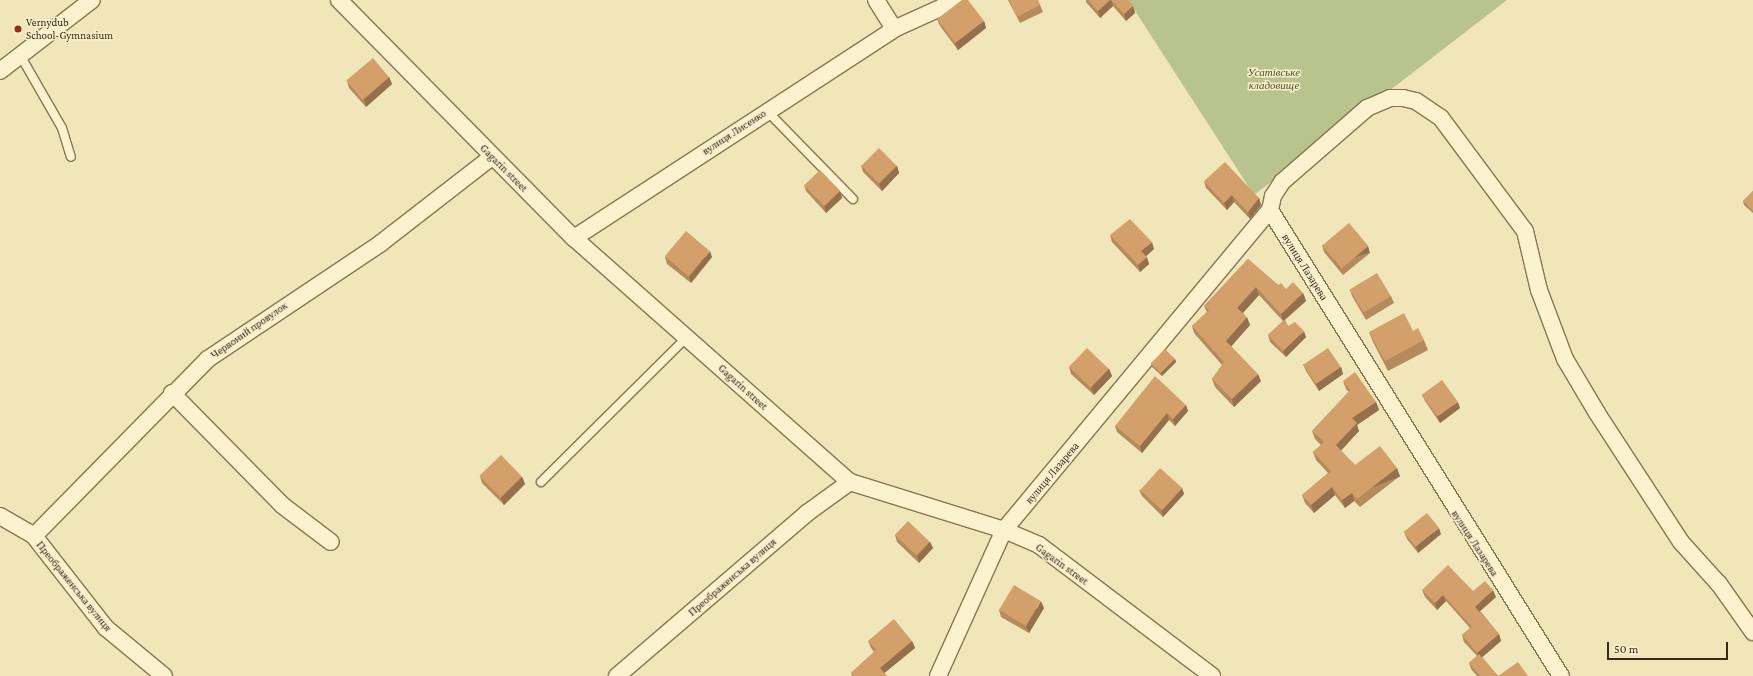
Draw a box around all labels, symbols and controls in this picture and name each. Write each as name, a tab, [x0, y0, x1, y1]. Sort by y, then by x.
place label: Vernydub School-Gymnasium	[26, 16, 113, 42]
marker: Vernydub School-Gymnasium	[13, 24, 23, 34]
park label: Усатівське кладовище	[1248, 66, 1300, 92]
street label: вулиця Лисенко	[700, 106, 768, 158]
street label: Gagarin street	[477, 141, 531, 195]
street label: вулиця Лазарева	[1279, 231, 1331, 303]
street label: Червоний провулок	[208, 299, 290, 361]
street label: Gagarin street	[716, 361, 770, 413]
street label: вулиця Лазарева	[1022, 440, 1082, 506]
street label: вулиця Лазарева	[1449, 507, 1501, 579]
street label: Преображенська вулиця	[685, 535, 779, 619]
street label: Преображенська вулиця	[34, 538, 114, 634]
street label: Gagarin street	[1033, 540, 1091, 588]
scale bar	[1609, 634, 1730, 660]
text: 50 m	[1614, 642, 1638, 656]

